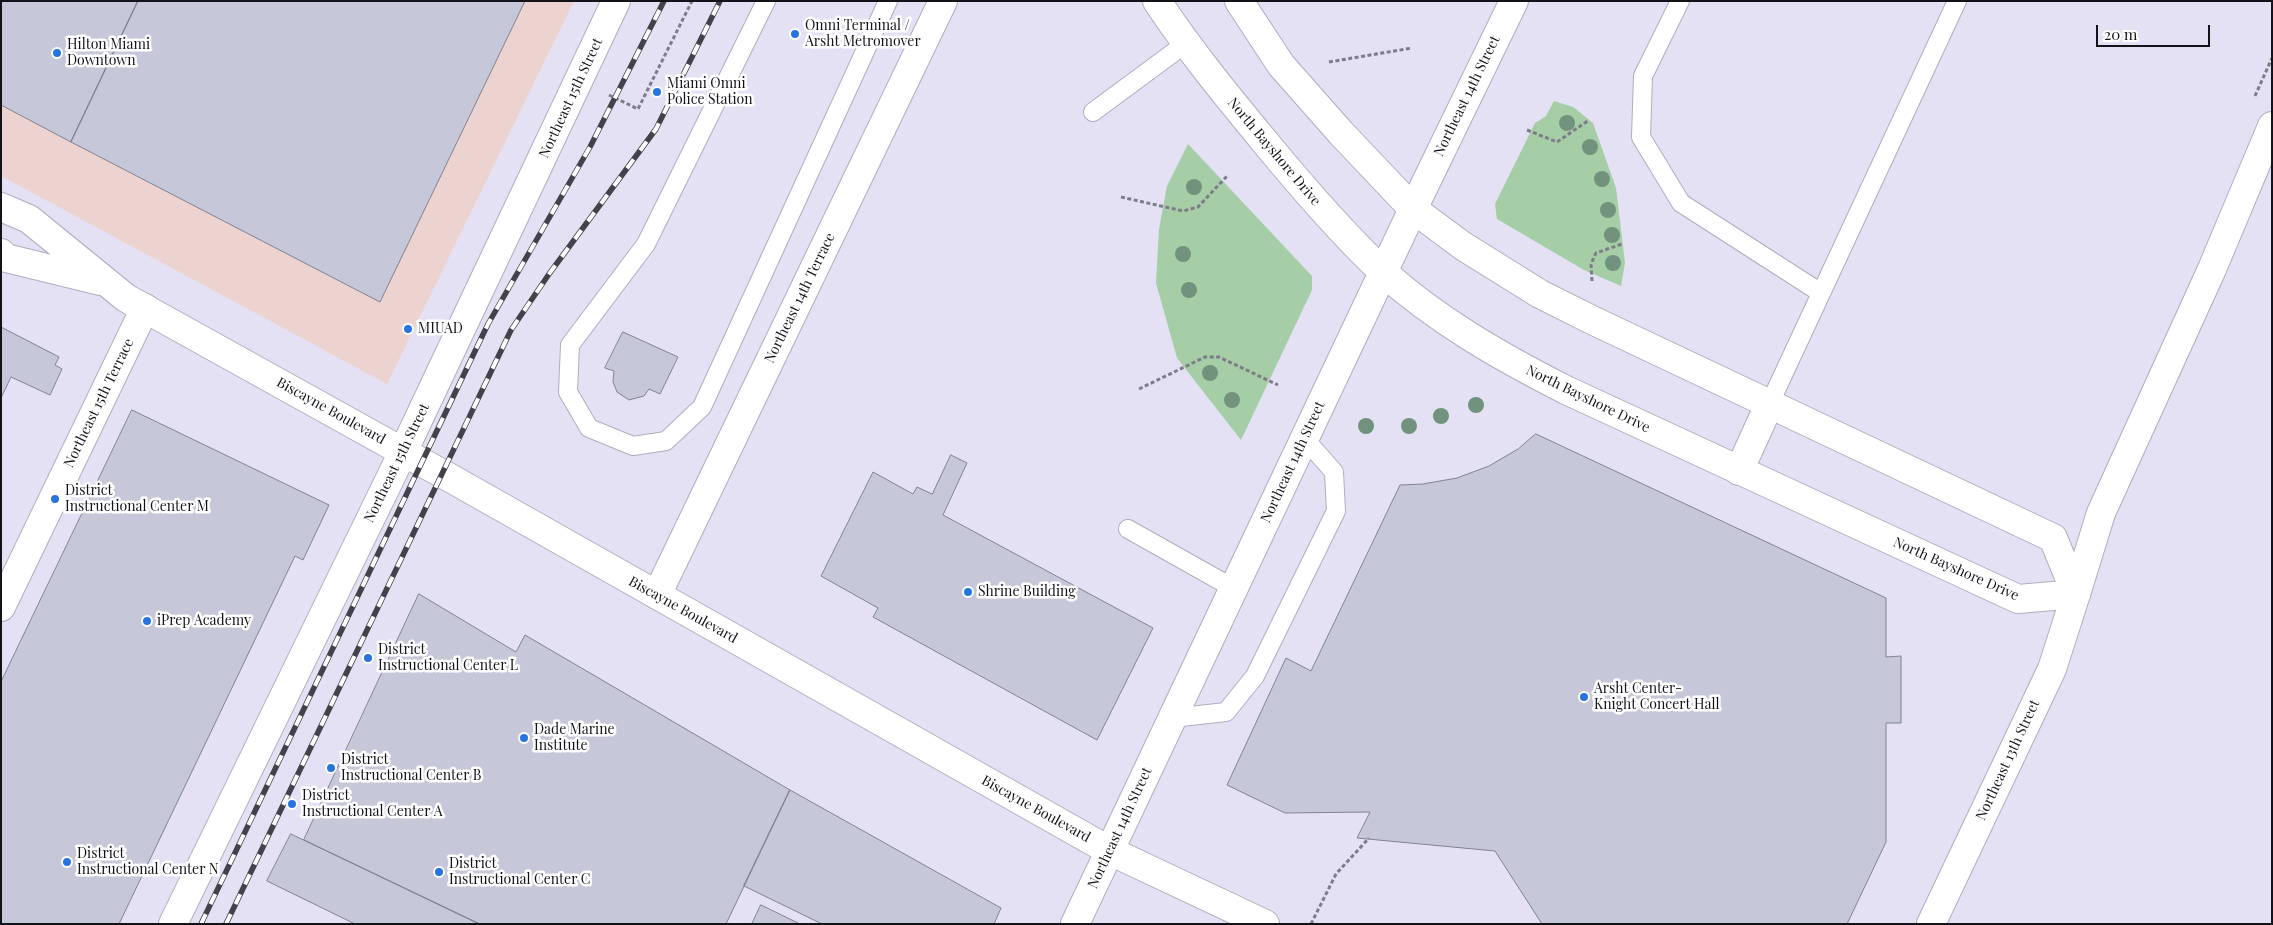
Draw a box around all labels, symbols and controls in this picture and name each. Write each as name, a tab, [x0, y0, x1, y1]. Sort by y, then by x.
scale bar	[2098, 15, 2212, 47]
place label: Omni Terminal / Arsht Metromover	[805, 18, 921, 50]
text: 20 m	[2104, 24, 2137, 44]
marker: Omni Terminal / Arsht Metromover	[789, 28, 801, 40]
street label: Northeast 14th Street	[1431, 33, 1503, 159]
street label: Northeast 15th Street	[536, 35, 606, 161]
place label: Hilton Miami Downtown	[67, 37, 150, 70]
marker: Hilton Miami Downtown	[51, 47, 63, 59]
place label: Miami Omni Police Station	[667, 76, 753, 108]
marker: Miami Omni Police Station	[651, 86, 663, 98]
street label: North Bayshore Drive	[1224, 95, 1324, 209]
street label: Northeast 14th Terrace	[761, 230, 839, 366]
place label: MIUAD	[418, 321, 463, 337]
marker: MIUAD	[402, 323, 414, 335]
street label: Northeast 15th Terrace	[60, 336, 138, 470]
street label: North Bayshore Drive	[1523, 362, 1653, 436]
street label: Biscayne Boulevard	[274, 374, 388, 448]
street label: Northeast 14th Street	[1258, 399, 1328, 525]
street label: Northeast 15th Street	[361, 401, 433, 525]
place label: District Instructional Center M	[65, 483, 209, 516]
marker: District Instructional Center M	[49, 493, 61, 505]
street label: North Bayshore Drive	[1891, 534, 2021, 604]
street label: Biscayne Boulevard	[626, 573, 740, 647]
place label: Shrine Building	[978, 584, 1076, 600]
marker: Shrine Building	[962, 586, 974, 598]
place label: iPrep Academy	[157, 613, 251, 629]
marker: iPrep Academy	[141, 615, 153, 627]
place label: District Instructional Center L	[378, 642, 518, 674]
marker: District Instructional Center L	[362, 652, 374, 664]
place label: Arsht Center- Knight Concert Hall	[1594, 681, 1719, 714]
marker: Arsht Center- Knight Concert Hall	[1578, 691, 1590, 703]
street label: Northeast 13th Street	[1973, 697, 2043, 823]
place label: Dade Marine Institute	[534, 722, 615, 754]
marker: Dade Marine Institute	[518, 732, 530, 744]
place label: District Instructional Center B	[341, 752, 482, 784]
marker: District Instructional Center B	[325, 762, 337, 774]
street label: Northeast 14th Street	[1085, 765, 1155, 891]
street label: Biscayne Boulevard	[979, 772, 1093, 846]
place label: District Instructional Center A	[302, 788, 443, 820]
marker: District Instructional Center A	[286, 798, 298, 810]
place label: District Instructional Center N	[77, 846, 219, 879]
marker: District Instructional Center N	[61, 856, 73, 868]
place label: District Instructional Center C	[449, 856, 590, 889]
marker: District Instructional Center C	[433, 866, 445, 878]

